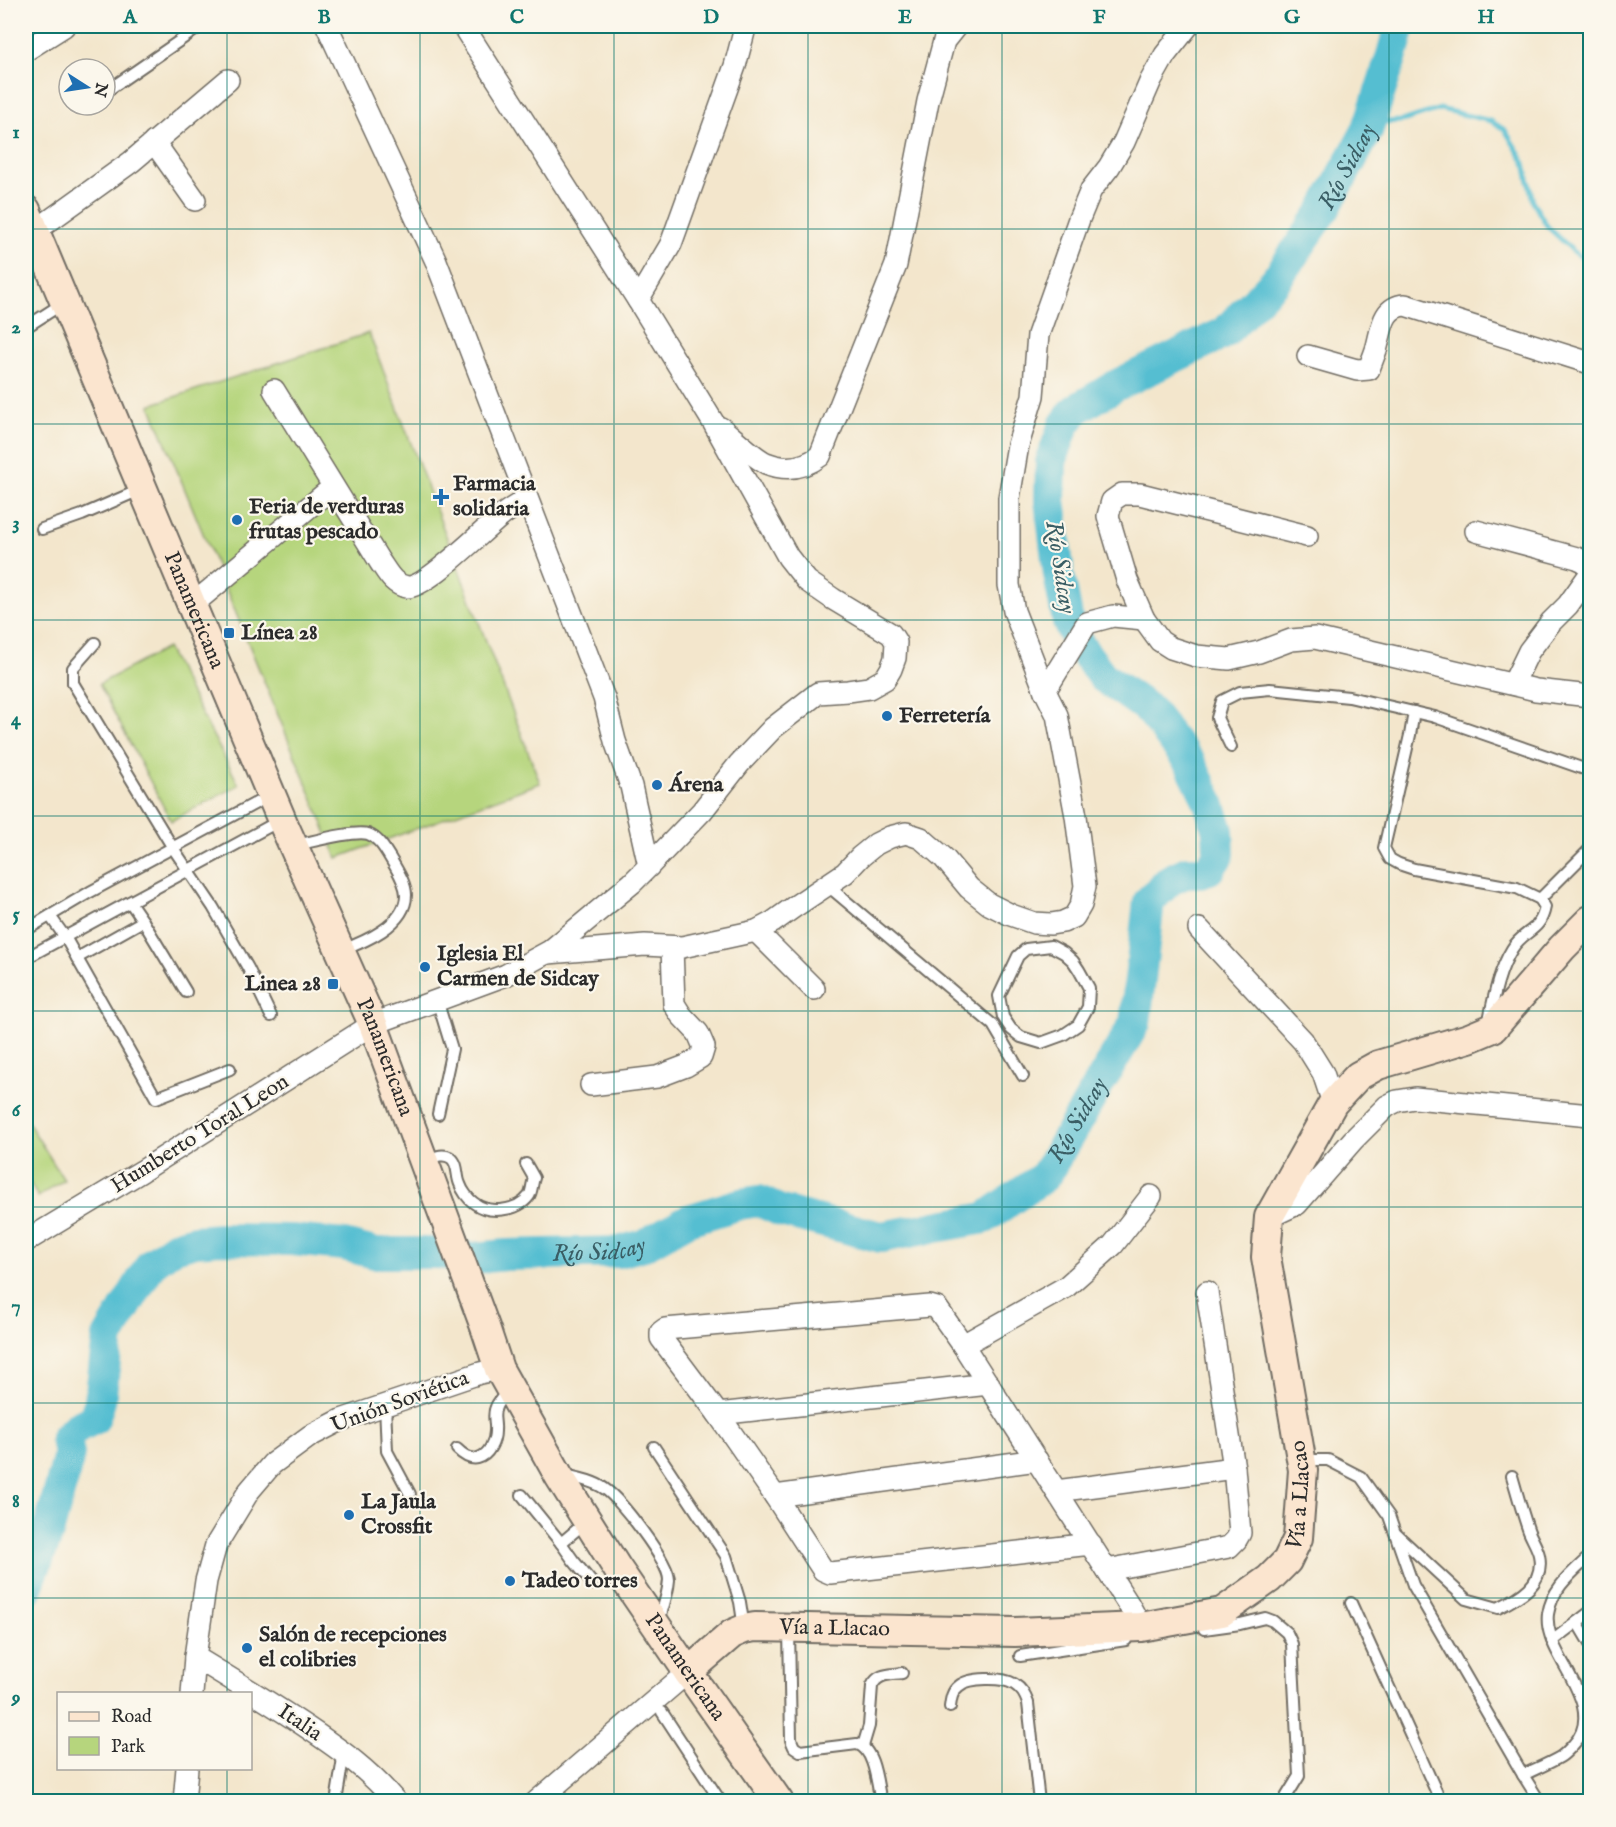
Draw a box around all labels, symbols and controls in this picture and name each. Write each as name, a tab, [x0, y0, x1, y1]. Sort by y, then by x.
text: A	[122, 5, 138, 30]
text: B	[317, 5, 331, 30]
text: C	[510, 5, 524, 30]
text: D	[703, 5, 719, 30]
text: E	[898, 5, 912, 30]
text: F	[1093, 5, 1106, 30]
text: G	[1284, 5, 1301, 30]
text: H	[1477, 5, 1495, 30]
north arrow	[57, 57, 117, 117]
text: N	[88, 80, 111, 99]
text: 1	[12, 120, 20, 145]
water label: Río Sidcay	[1311, 120, 1384, 216]
text: 2	[11, 315, 21, 340]
place label: Farmacia solidaria	[453, 470, 536, 523]
marker: Farmacia solidaria	[434, 490, 448, 504]
place label: Feria de verduras frutas pescado	[249, 493, 404, 546]
text: 3	[12, 511, 20, 536]
marker: Feria de verduras frutas pescado	[230, 513, 244, 527]
water label: Río Sidcay	[1037, 518, 1083, 617]
street label: Panamericana	[157, 547, 231, 674]
place label: Línea 28	[241, 619, 318, 647]
marker: Línea 28	[222, 626, 236, 640]
place label: Ferretería	[899, 702, 991, 730]
text: 4	[11, 707, 22, 732]
marker: Ferretería	[880, 709, 894, 723]
place label: Árena	[668, 771, 724, 799]
marker: Árena	[650, 778, 664, 792]
text: 5	[12, 902, 20, 927]
place label: Iglesia El Carmen de Sidcay	[437, 940, 600, 993]
marker: Iglesia El Carmen de Sidcay	[418, 960, 432, 974]
place label: Linea 28	[244, 970, 321, 998]
marker: Linea 28	[326, 977, 340, 991]
street label: Panamericana	[349, 993, 420, 1121]
street label: Humberto Toral Leon	[106, 1068, 294, 1200]
water label: Río Sidcay	[1041, 1071, 1115, 1169]
text: 6	[12, 1098, 22, 1123]
water label: Río Sidcay	[552, 1230, 650, 1269]
text: 7	[11, 1294, 21, 1319]
street label: Unión Soviética	[327, 1364, 473, 1440]
street label: Vía a Llacao	[1280, 1438, 1317, 1556]
place label: La Jaula Crossfit	[361, 1488, 436, 1541]
text: 8	[12, 1489, 20, 1514]
marker: La Jaula Crossfit	[342, 1508, 356, 1522]
place label: Tadeo torres	[521, 1567, 638, 1595]
marker: Tadeo torres	[503, 1574, 517, 1588]
street label: Panamericana	[638, 1608, 732, 1727]
street label: Vía a Llacao	[778, 1613, 890, 1644]
place label: Salón de recepciones el colibries	[259, 1621, 447, 1674]
marker: Salón de recepciones el colibries	[240, 1641, 254, 1655]
text: 9	[11, 1685, 21, 1710]
legend	[57, 1692, 252, 1770]
street label: Italia	[272, 1698, 328, 1748]
text: Road	[111, 1706, 152, 1729]
text: Park	[111, 1736, 146, 1759]

